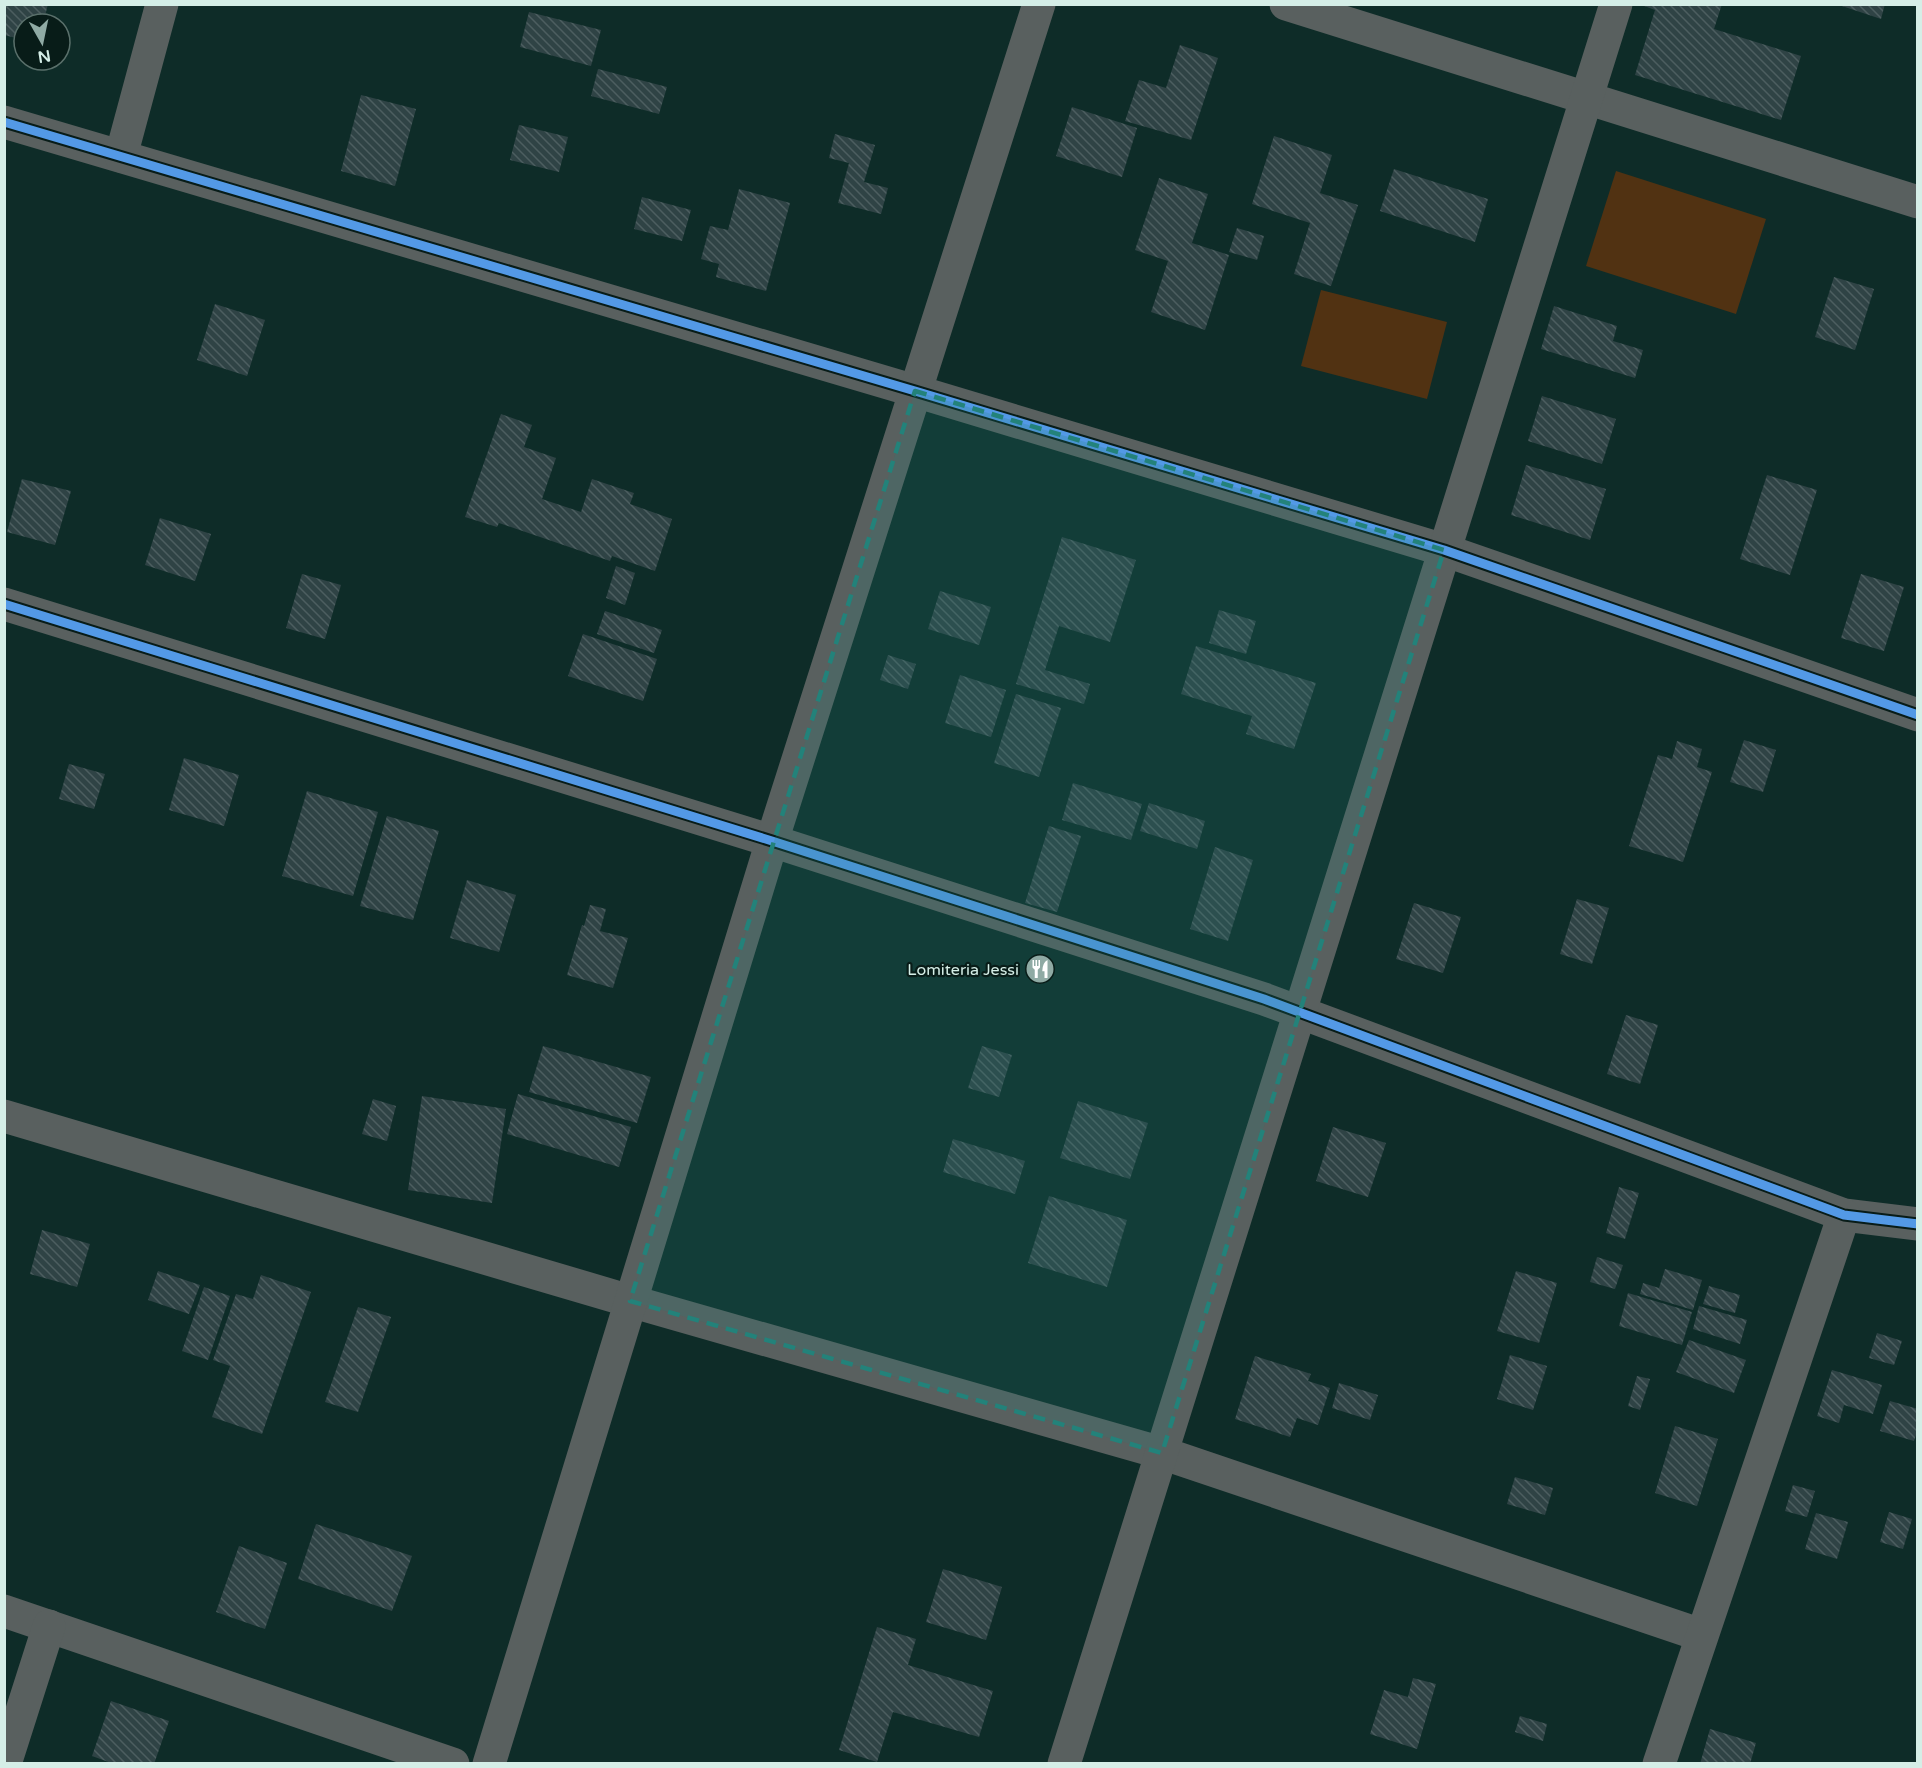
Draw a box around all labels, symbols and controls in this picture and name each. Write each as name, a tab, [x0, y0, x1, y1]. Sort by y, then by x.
north arrow	[12, 12, 72, 72]
text: N	[36, 45, 52, 67]
restaurant icon: Lomiteria Jessi	[1024, 953, 1056, 985]
place label: Lomiteria Jessi	[907, 960, 1019, 980]

